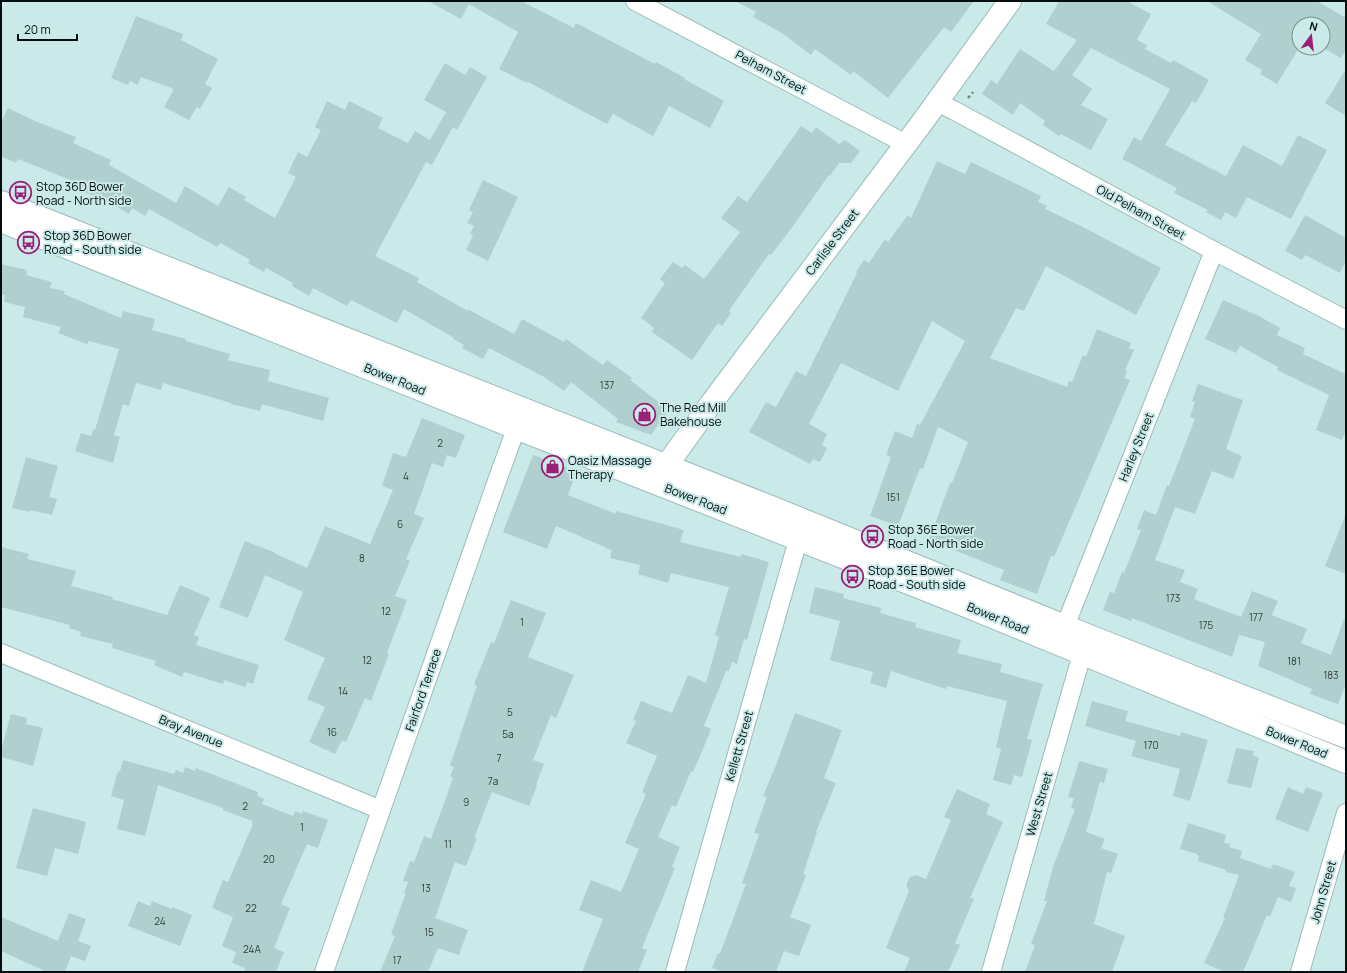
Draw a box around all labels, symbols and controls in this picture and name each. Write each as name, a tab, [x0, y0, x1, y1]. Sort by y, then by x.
scale bar	[18, 16, 77, 42]
north arrow	[1291, 16, 1331, 56]
text: N	[1308, 18, 1320, 34]
text: 20 m	[24, 21, 51, 38]
street label: Pelham Street	[732, 46, 810, 98]
place label: Stop 36D Bower Road - North side	[36, 178, 131, 209]
bus stop icon: Stop 36D Bower Road - North side	[7, 180, 33, 206]
street label: Old Pelham Street	[1093, 180, 1189, 244]
street label: Carlisle Street	[801, 205, 863, 279]
place label: Stop 36D Bower Road - South side	[44, 227, 141, 258]
bus stop icon: Stop 36D Bower Road - South side	[15, 229, 41, 255]
street label: Bower Road	[362, 359, 428, 399]
house number: 137	[600, 378, 614, 392]
place label: The Red Mill Bakehouse	[660, 399, 726, 430]
shop icon: The Red Mill Bakehouse	[631, 401, 657, 427]
street label: Harley Street	[1114, 410, 1158, 484]
house number: 2	[437, 436, 443, 450]
place label: Oasiz Massage Therapy	[568, 452, 651, 483]
shop icon: Oasiz Massage Therapy	[539, 454, 565, 480]
house number: 4	[403, 469, 409, 483]
street label: Bower Road	[662, 479, 730, 519]
house number: 151	[886, 490, 900, 504]
house number: 6	[397, 517, 403, 531]
place label: Stop 36E Bower Road - North side	[888, 521, 983, 552]
bus stop icon: Stop 36E Bower Road - North side	[860, 523, 886, 549]
house number: 8	[359, 551, 365, 565]
place label: Stop 36E Bower Road - South side	[868, 562, 965, 593]
bus stop icon: Stop 36E Bower Road - South side	[840, 564, 866, 590]
house number: 173	[1166, 591, 1180, 605]
street label: Bower Road	[965, 598, 1031, 638]
house number: 12	[381, 604, 391, 618]
house number: 177	[1249, 610, 1263, 624]
house number: 1	[520, 615, 524, 629]
house number: 175	[1199, 618, 1214, 632]
street label: Fairford Terrace	[401, 646, 445, 734]
house number: 12	[362, 653, 372, 667]
house number: 181	[1287, 654, 1301, 668]
house number: 183	[1323, 668, 1339, 682]
house number: 14	[338, 684, 348, 698]
house number: 5	[507, 705, 513, 719]
street label: Kellett Street	[721, 708, 757, 783]
street label: Bray Avenue	[156, 710, 226, 752]
street label: Bower Road	[1264, 722, 1330, 762]
house number: 16	[327, 725, 337, 739]
house number: 5a	[502, 727, 514, 741]
house number: 170	[1143, 738, 1159, 752]
house number: 7	[496, 751, 502, 765]
street label: West Street	[1022, 770, 1056, 838]
house number: 7a	[488, 774, 498, 788]
house number: 9	[463, 795, 469, 809]
house number: 2	[242, 799, 248, 813]
house number: 1	[300, 820, 304, 834]
house number: 11	[444, 837, 452, 851]
house number: 20	[263, 852, 275, 866]
street label: John Street	[1306, 858, 1340, 925]
house number: 13	[421, 881, 431, 895]
house number: 22	[245, 901, 257, 915]
house number: 24	[154, 914, 166, 928]
house number: 15	[424, 925, 434, 939]
house number: 24A	[243, 942, 262, 956]
house number: 17	[393, 953, 401, 967]

